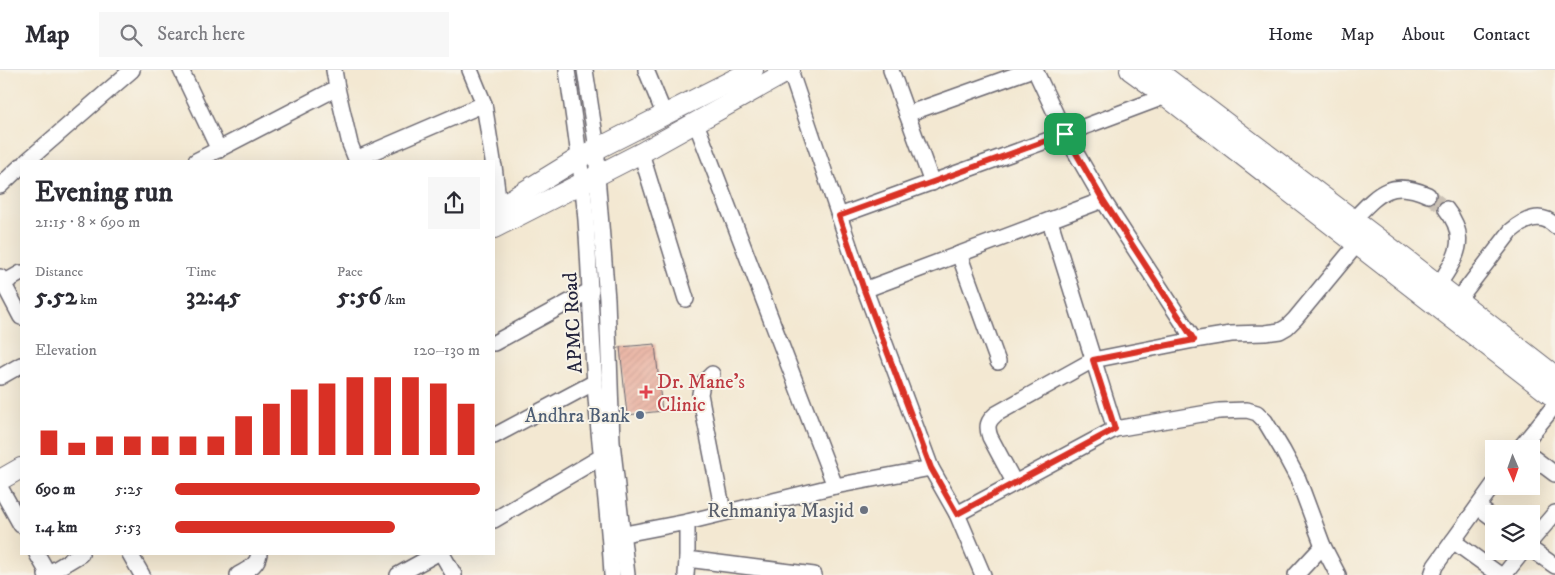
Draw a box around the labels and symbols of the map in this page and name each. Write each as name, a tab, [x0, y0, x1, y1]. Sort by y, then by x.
pin	[1044, 113, 1086, 155]
street label: APMC Road	[558, 272, 589, 374]
place label: Dr. Mane's Clinic	[657, 370, 745, 418]
marker: Dr. Mane's Clinic	[639, 385, 653, 399]
place label: Andhra Bank	[525, 404, 630, 429]
marker: Andhra Bank	[634, 409, 646, 421]
north arrow	[1485, 440, 1540, 495]
place label: Rehmaniya Masjid	[707, 499, 854, 524]
marker: Rehmaniya Masjid	[858, 504, 870, 516]

